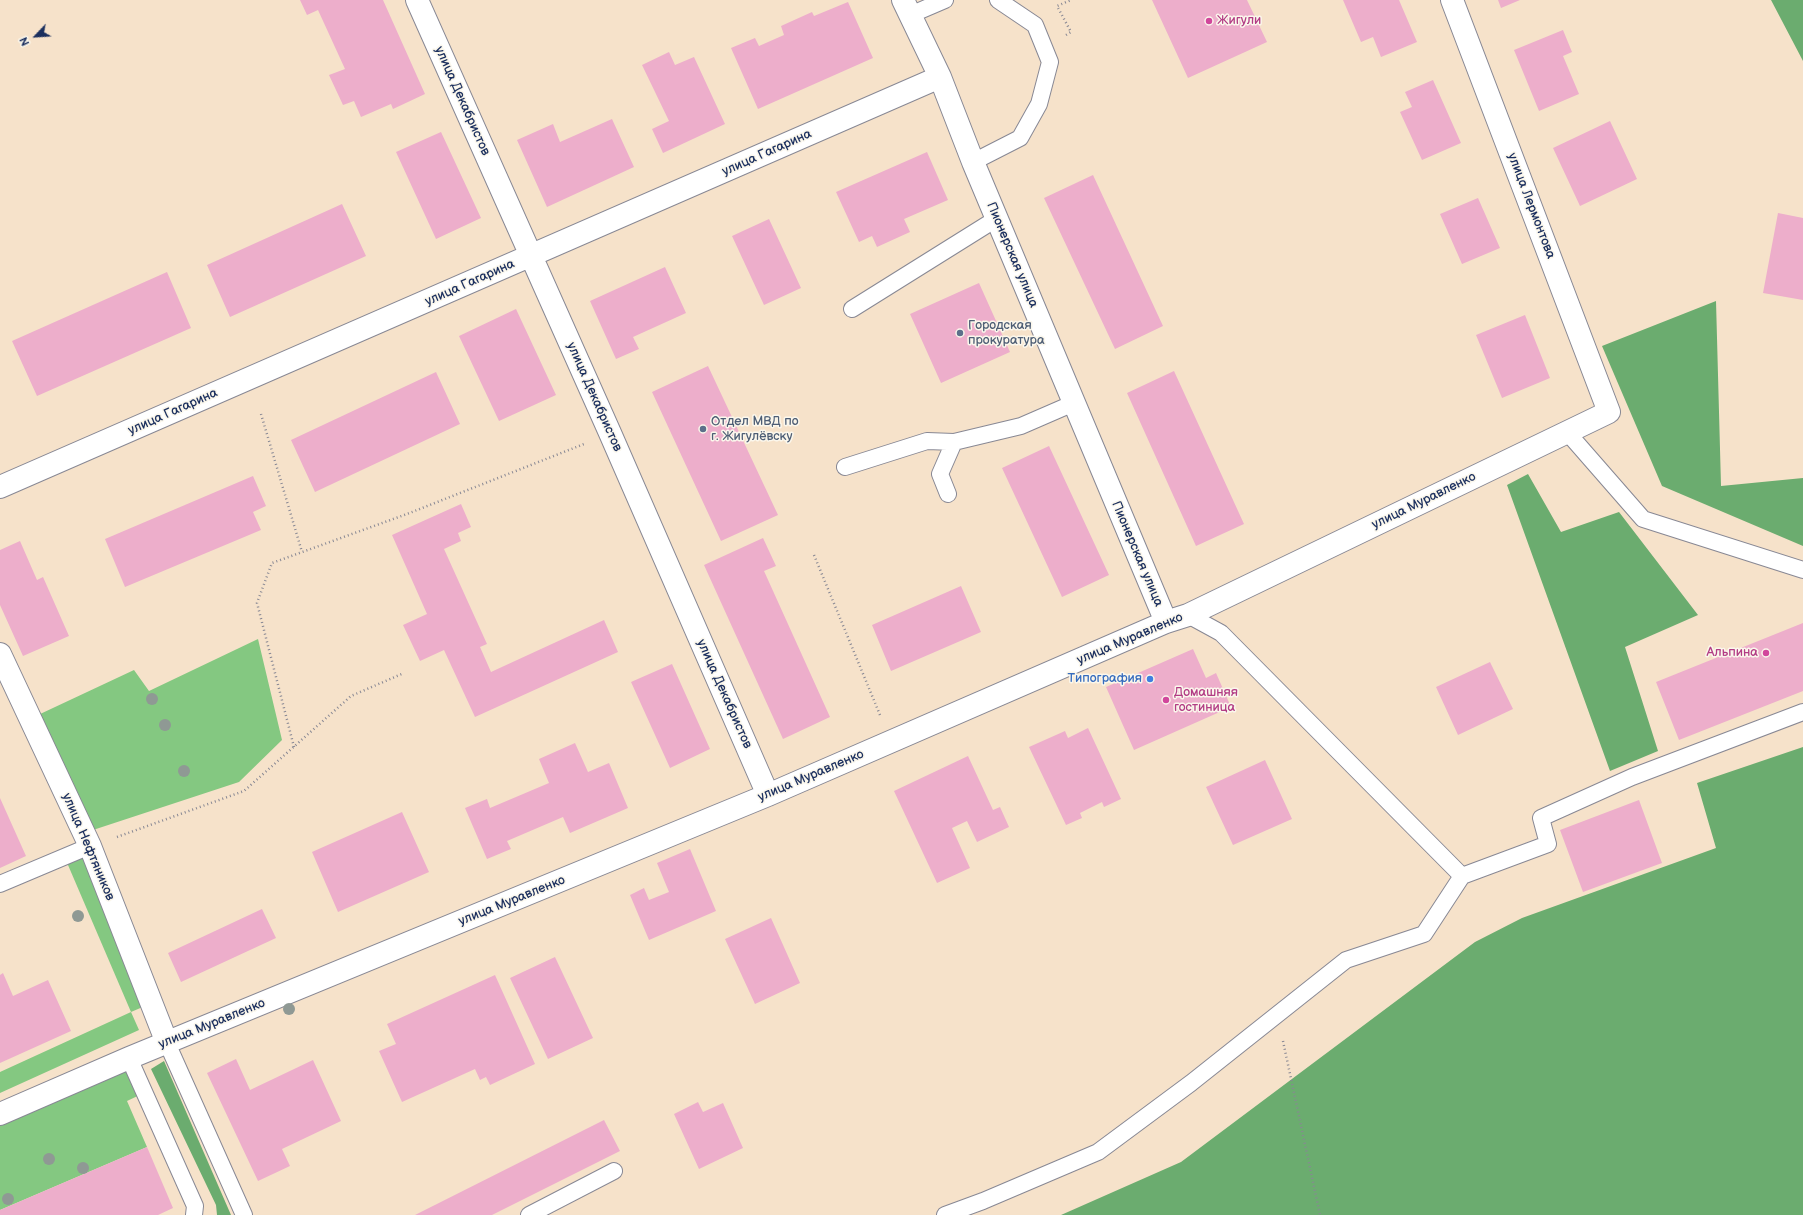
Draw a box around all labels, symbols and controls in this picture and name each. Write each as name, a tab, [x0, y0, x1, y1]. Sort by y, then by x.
place label: Жигули	[1217, 13, 1261, 29]
north arrow	[16, 16, 56, 56]
marker: Жигули	[1204, 16, 1214, 26]
text: N	[17, 35, 32, 48]
street label: улица Декабристов	[431, 44, 493, 158]
street label: улица Гагарина	[720, 126, 814, 180]
street label: улица Лермонтова	[1504, 151, 1558, 261]
street label: Пионерская улица	[983, 200, 1041, 310]
street label: улица Гагарина	[423, 256, 517, 310]
place label: Городская прокуратура	[968, 318, 1045, 349]
marker: Городская прокуратура	[955, 328, 965, 338]
street label: улица Декабристов	[563, 340, 625, 454]
street label: улица Гагарина	[126, 385, 220, 439]
place label: Отдел МВД по г. Жигулёвску	[711, 414, 799, 445]
marker: Отдел МВД по г. Жигулёвску	[698, 424, 708, 434]
street label: улица Муравленко	[1370, 469, 1478, 533]
street label: Пионерская улица	[1108, 499, 1166, 609]
street label: улица Муравленко	[1075, 610, 1185, 668]
street label: улица Декабристов	[693, 637, 755, 751]
place label: Альпина	[1706, 645, 1758, 661]
marker: Альпина	[1761, 648, 1771, 658]
place label: Типография	[1067, 671, 1142, 687]
marker: Типография	[1145, 674, 1155, 684]
place label: Домашняя гостиница	[1174, 685, 1238, 716]
marker: Домашняя гостиница	[1161, 695, 1171, 705]
street label: улица Муравленко	[756, 747, 866, 805]
street label: улица Нефтяников	[58, 791, 118, 903]
street label: улица Муравленко	[456, 872, 568, 930]
street label: улица Муравленко	[156, 995, 268, 1053]

